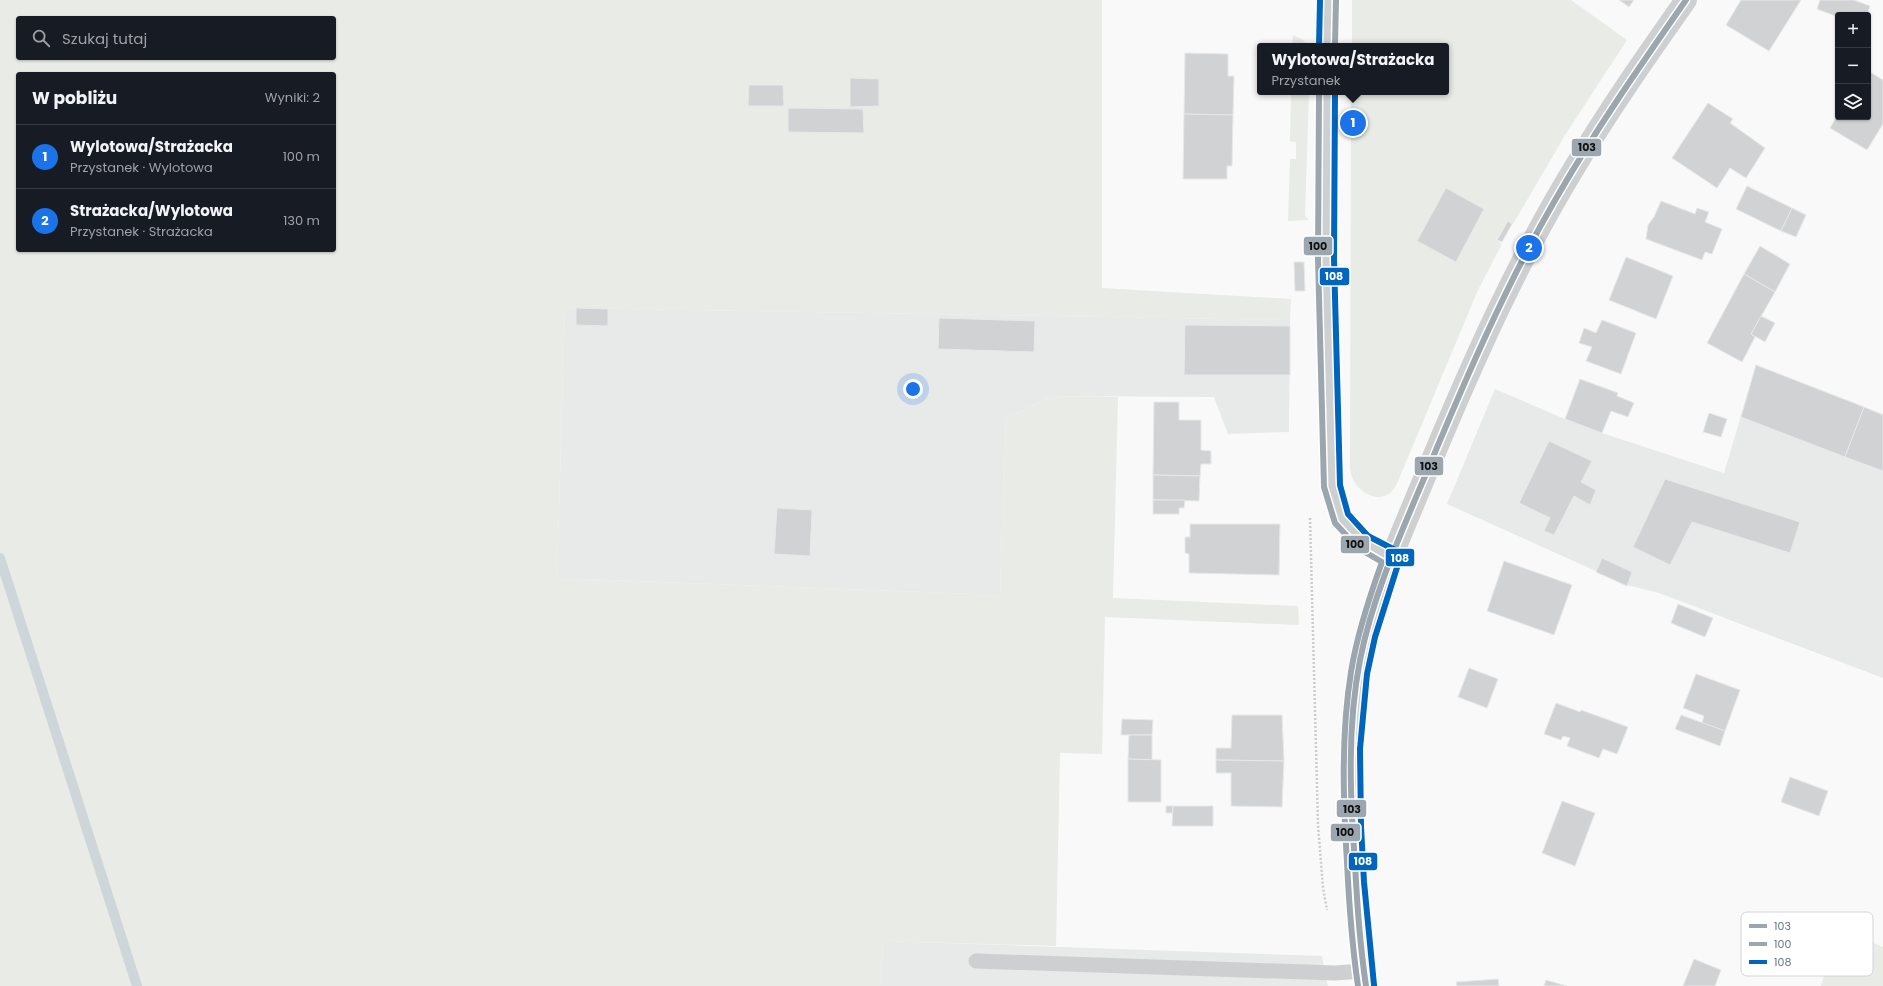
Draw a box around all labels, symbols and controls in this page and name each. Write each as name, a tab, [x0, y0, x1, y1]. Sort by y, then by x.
map controls	[1835, 12, 1871, 120]
button: +	[1835, 12, 1871, 48]
search box	[16, 16, 336, 60]
icon: search	[30, 27, 52, 49]
text: Szukaj tutaj	[62, 28, 147, 49]
popup	[1257, 43, 1449, 95]
button: −	[1835, 48, 1871, 84]
text: Wylotowa/Strażacka	[1272, 49, 1434, 70]
text: Przystanek	[1272, 71, 1341, 90]
button: layers	[1835, 84, 1871, 120]
text: W pobliżu	[32, 86, 117, 110]
text: Wyniki: 2	[265, 88, 320, 107]
pin: 1	[1340, 108, 1366, 138]
text: Wylotowa/Strażacka	[70, 136, 233, 157]
line badge: 103	[1571, 138, 1602, 157]
text: 103	[1578, 139, 1596, 155]
text: 1	[43, 147, 47, 166]
text: 100 m	[283, 147, 320, 166]
text: Przystanek · Wylotowa	[70, 158, 213, 177]
text: Strażacka/Wylotowa	[70, 200, 233, 221]
text: 2	[41, 211, 49, 230]
text: 130 m	[283, 211, 320, 230]
text: Przystanek · Strażacka	[70, 222, 213, 241]
pin: 2	[1516, 233, 1542, 263]
line badge: 100	[1303, 236, 1333, 256]
text: 100	[1309, 238, 1327, 254]
line badge: 108	[1319, 267, 1350, 286]
text: 108	[1325, 268, 1343, 284]
your location	[903, 379, 923, 399]
line badge: 103	[1414, 456, 1444, 476]
text: 103	[1420, 458, 1438, 474]
line badge: 100	[1340, 535, 1370, 554]
text: 100	[1346, 536, 1364, 552]
line badge: 108	[1385, 548, 1415, 567]
text: 108	[1391, 550, 1409, 566]
line badge: 103	[1336, 799, 1367, 818]
text: 103	[1343, 801, 1361, 817]
line badge: 100	[1330, 823, 1361, 842]
text: 100	[1336, 824, 1354, 840]
line badge: 108	[1348, 852, 1378, 871]
text: 108	[1354, 853, 1372, 869]
legend	[1741, 912, 1873, 976]
text: 103	[1774, 918, 1791, 934]
text: 100	[1774, 936, 1791, 952]
text: 108	[1774, 954, 1791, 970]

